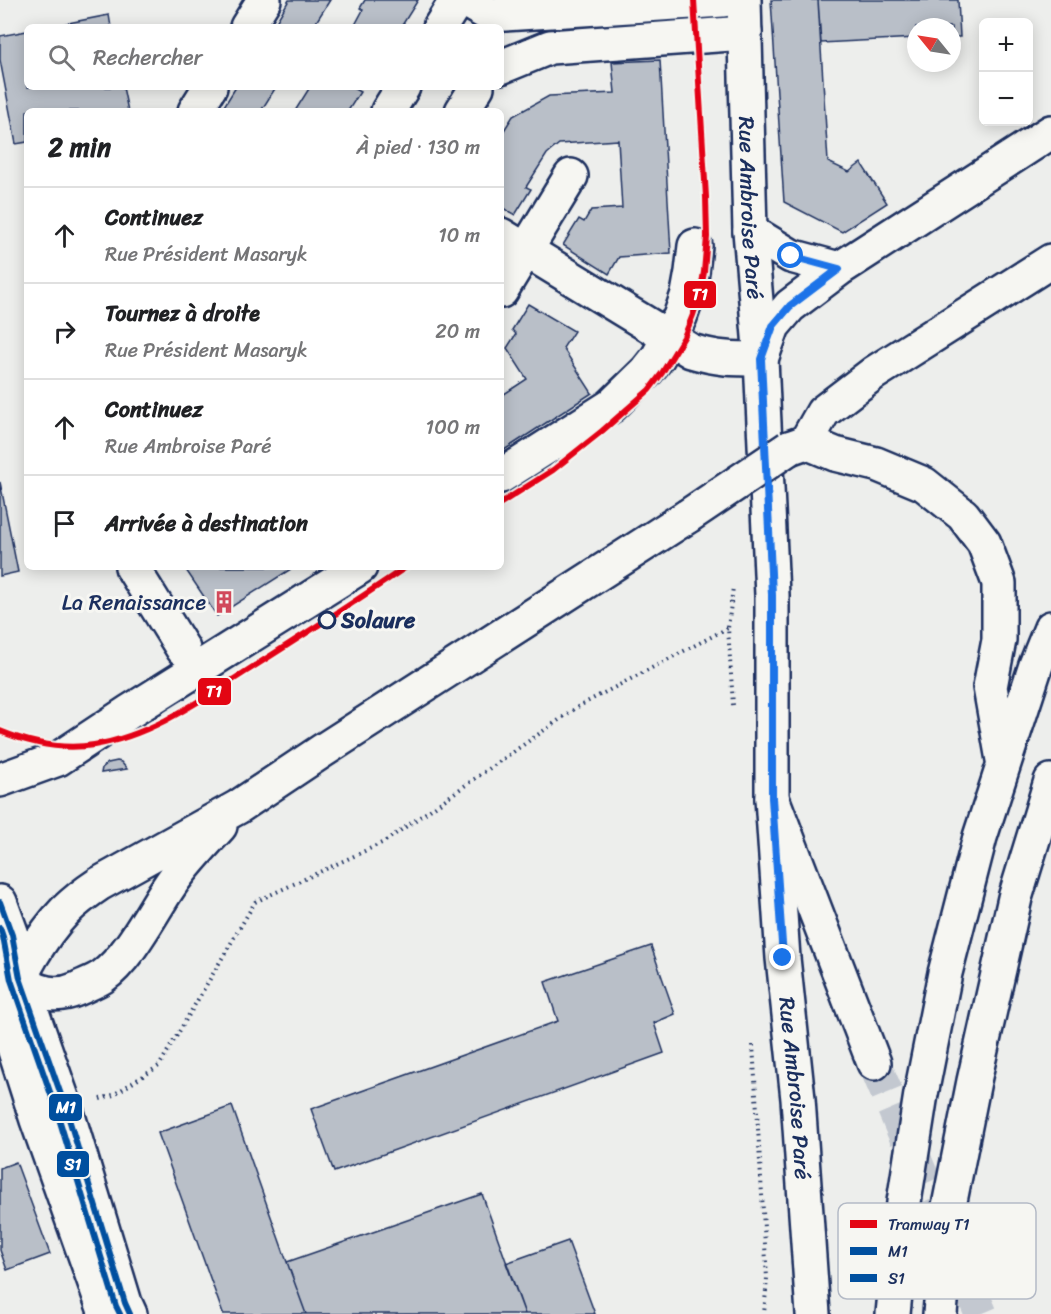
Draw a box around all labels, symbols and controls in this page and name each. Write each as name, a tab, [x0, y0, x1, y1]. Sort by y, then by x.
north arrow	[907, 18, 961, 72]
map controls	[979, 18, 1033, 126]
button: +	[979, 18, 1033, 72]
search box	[24, 24, 504, 90]
text: Rechercher	[93, 38, 203, 77]
icon: search	[45, 41, 78, 74]
button: −	[979, 72, 1033, 126]
street label: Rue Ambroise Paré	[728, 116, 775, 301]
text: 2 min	[48, 124, 111, 170]
text: À pied · 130 m	[356, 130, 480, 165]
text: Continuez	[105, 198, 203, 237]
text: 10 m	[438, 218, 480, 253]
icon: ahead	[48, 219, 81, 252]
text: Rue Président Masaryk	[105, 237, 308, 272]
route start	[777, 242, 803, 268]
line badge: T1	[683, 280, 717, 309]
text: T1	[692, 280, 708, 309]
text: Tournez à droite	[105, 294, 260, 333]
text: 20 m	[435, 314, 480, 349]
icon: right	[48, 315, 81, 348]
text: Rue Président Masaryk	[105, 333, 308, 368]
text: Continuez	[105, 390, 203, 429]
text: 100 m	[426, 410, 480, 445]
icon: ahead	[48, 411, 81, 444]
text: Rue Ambroise Paré	[105, 429, 271, 464]
text: Arrivée à destination	[105, 504, 308, 543]
icon: arrive	[48, 507, 81, 540]
place label: La Renaissance	[62, 583, 206, 622]
building icon: La Renaissance	[211, 589, 237, 615]
place label: Solaure	[340, 601, 416, 640]
marker: Solaure	[318, 611, 336, 629]
line badge: T1	[197, 677, 232, 706]
text: T1	[206, 677, 222, 706]
route end	[769, 944, 795, 970]
street label: Rue Ambroise Paré	[768, 995, 823, 1181]
line badge: M1	[48, 1093, 83, 1122]
text: M1	[55, 1093, 76, 1122]
line badge: S1	[56, 1150, 90, 1178]
text: S1	[64, 1150, 82, 1179]
legend	[838, 1203, 1036, 1299]
text: Tramway T1	[888, 1210, 970, 1239]
text: M1	[888, 1237, 908, 1266]
text: S1	[888, 1264, 905, 1293]

